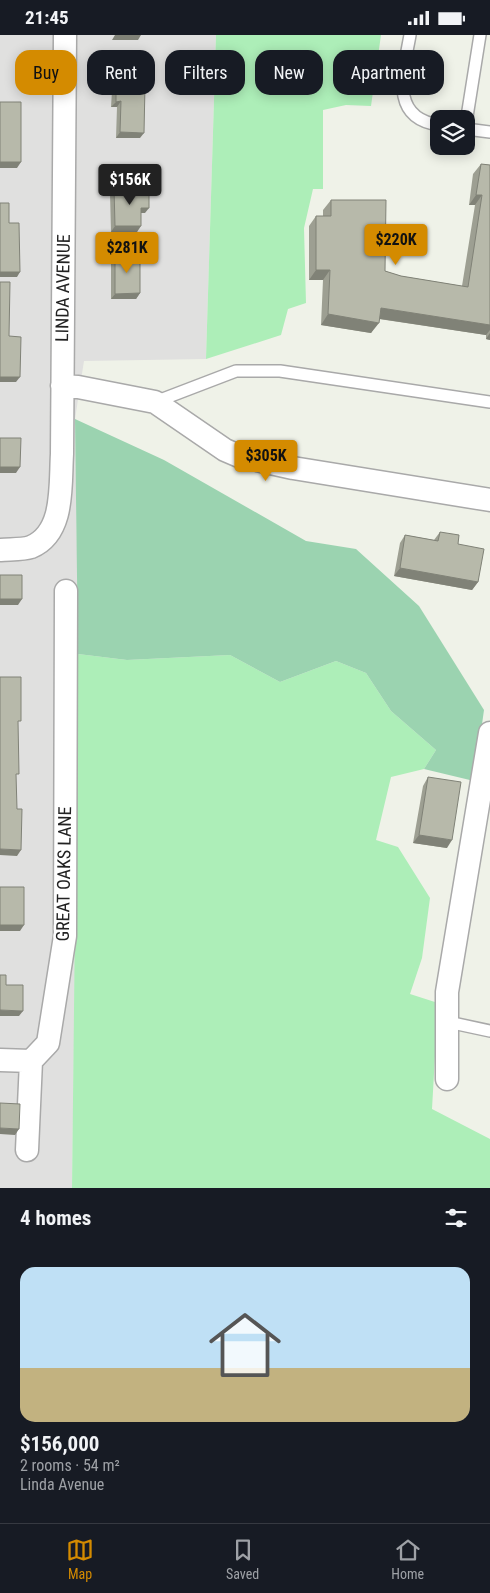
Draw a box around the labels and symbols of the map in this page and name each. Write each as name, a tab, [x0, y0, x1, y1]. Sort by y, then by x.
pin: $156K	[95, 163, 165, 206]
pin: $220K	[361, 223, 431, 266]
pin: $281K	[92, 231, 162, 274]
street label: LINDA AVENUE	[51, 234, 74, 342]
pin: $305K	[231, 439, 301, 482]
street label: GREAT OAKS LANE	[52, 806, 75, 942]

